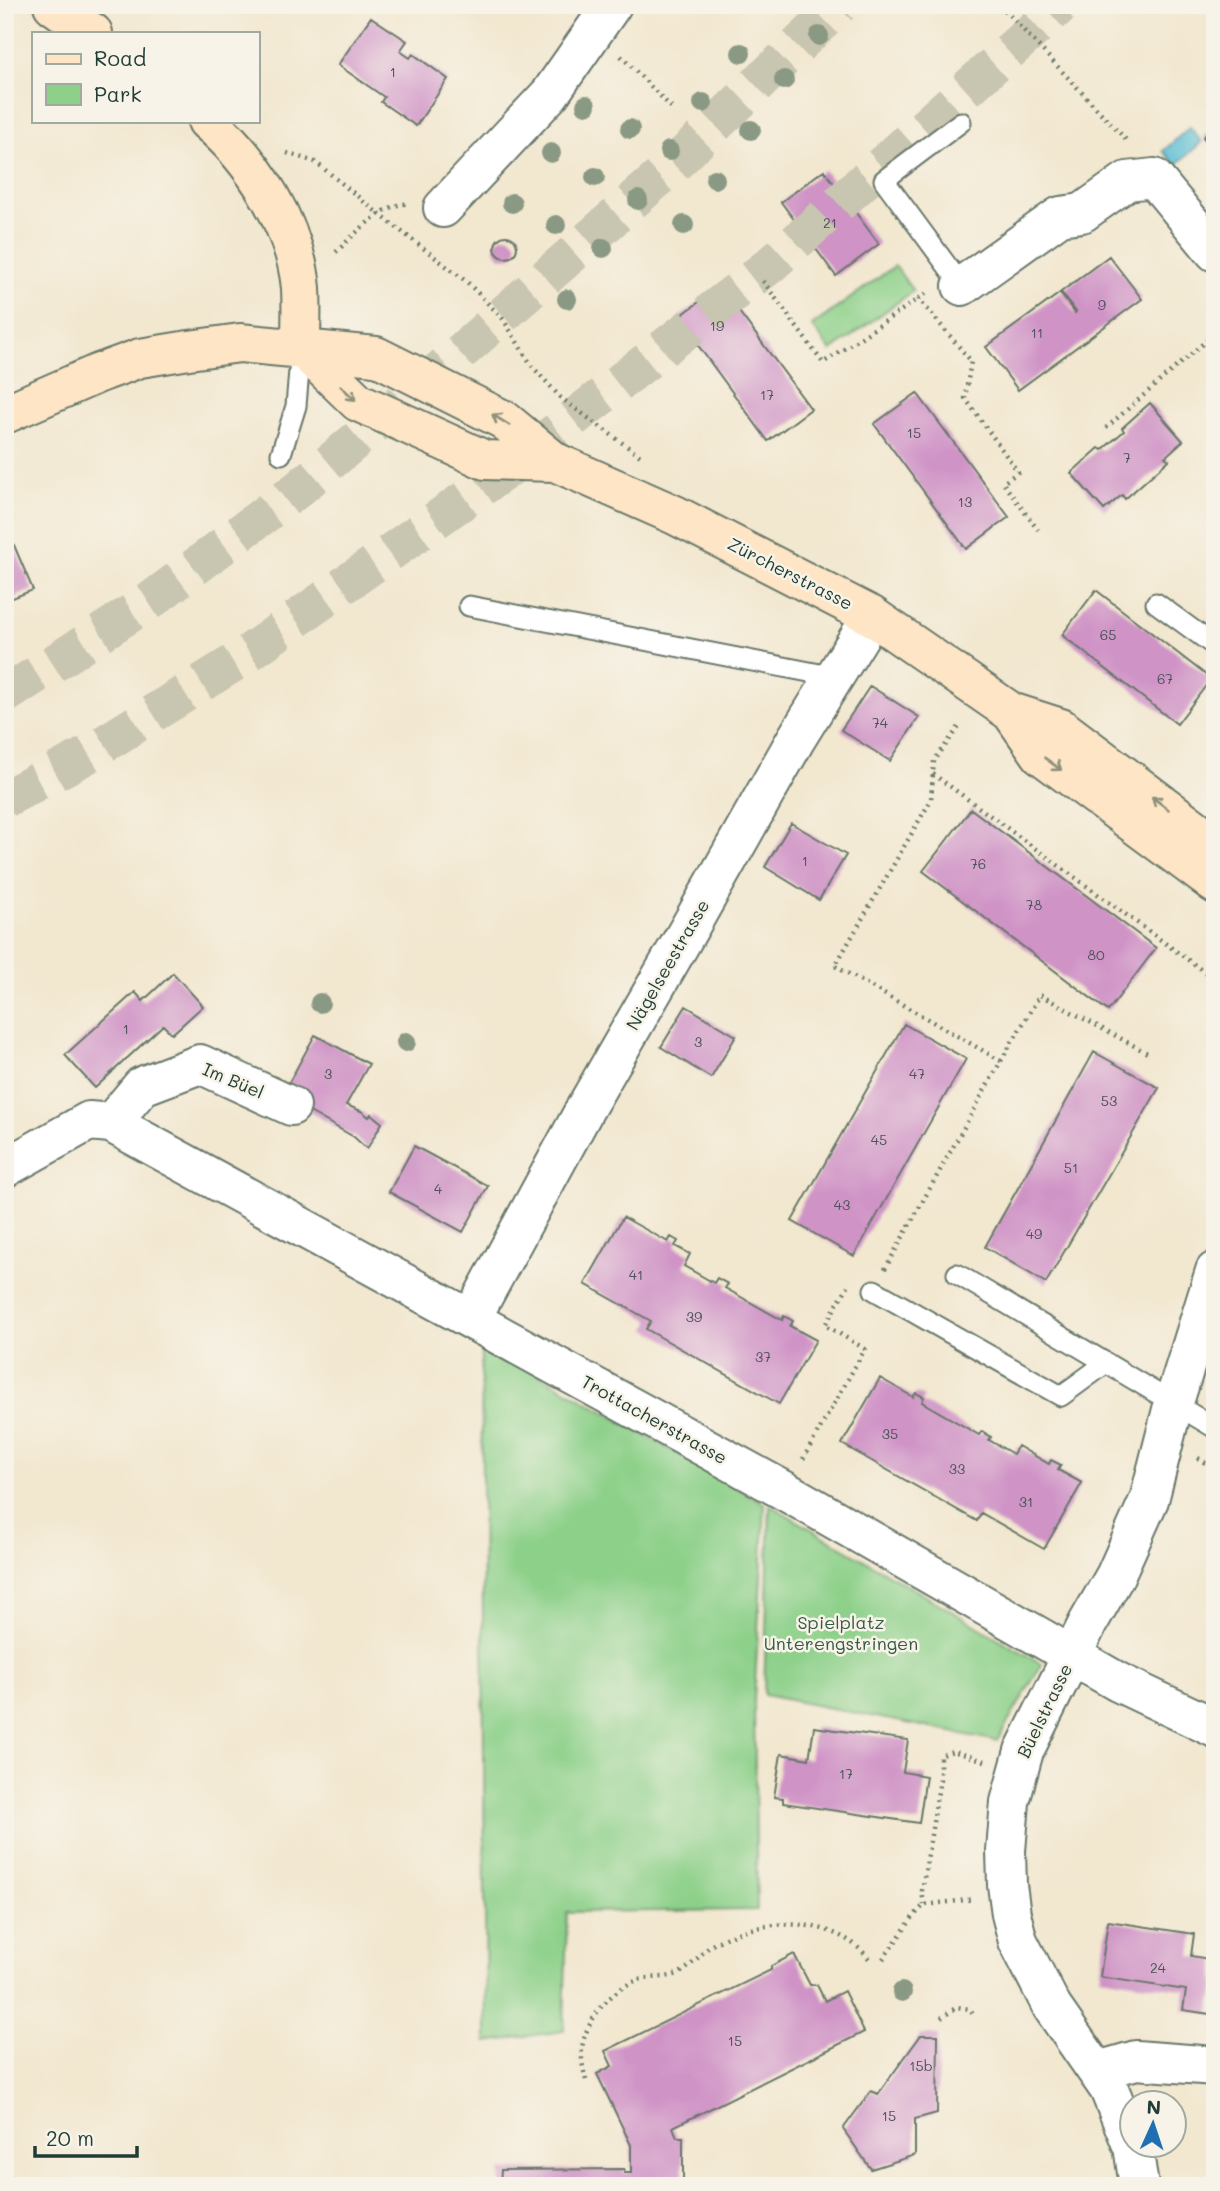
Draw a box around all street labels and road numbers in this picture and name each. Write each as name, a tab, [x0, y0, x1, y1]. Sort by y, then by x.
street label: Zürcherstrasse	[724, 531, 857, 615]
street label: Nägelseestrasse	[620, 895, 714, 1034]
street label: Im Büel	[199, 1056, 268, 1104]
street label: Trottacherstrasse	[577, 1369, 732, 1469]
street label: Büelstrasse	[1011, 1659, 1077, 1762]

